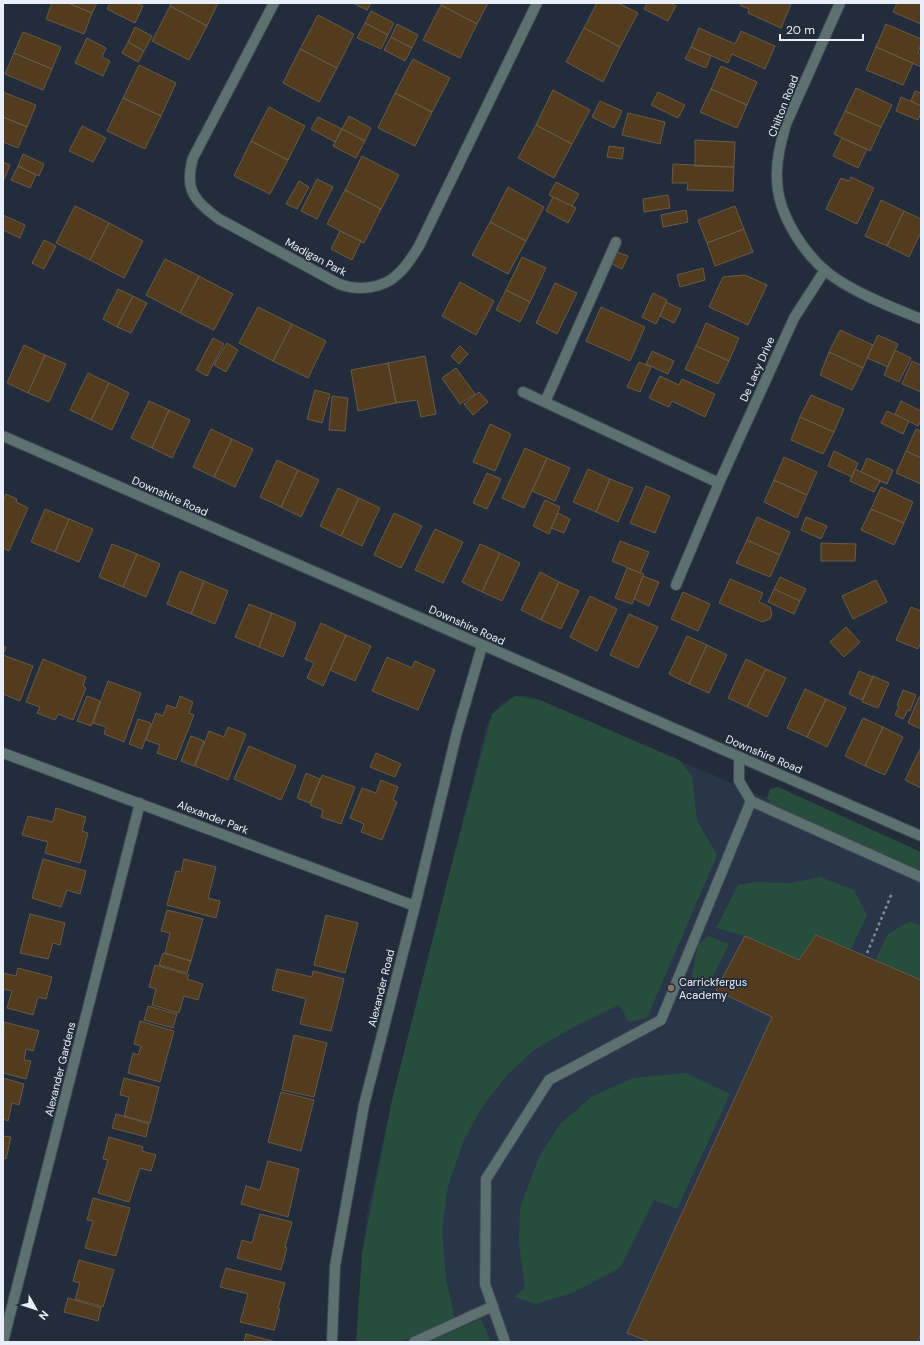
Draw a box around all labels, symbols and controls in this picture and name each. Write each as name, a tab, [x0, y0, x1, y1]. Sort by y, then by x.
scale bar	[780, 16, 863, 42]
text: 20 m	[786, 22, 815, 38]
street label: Chilton Road	[765, 73, 801, 139]
street label: Madigan Park	[283, 235, 350, 279]
street label: De Lacy Drive	[736, 334, 778, 404]
street label: Downshire Road	[130, 473, 210, 519]
street label: Downshire Road	[427, 602, 507, 648]
street label: Downshire Road	[724, 732, 804, 776]
street label: Alexander Park	[175, 797, 251, 837]
street label: Alexander Road	[365, 948, 397, 1028]
place label: Carrickfergus Academy	[679, 975, 747, 1002]
marker: Carrickfergus Academy	[666, 983, 676, 993]
street label: Alexander Gardens	[42, 1020, 78, 1118]
north arrow	[16, 1289, 56, 1329]
text: N	[36, 1308, 52, 1323]

